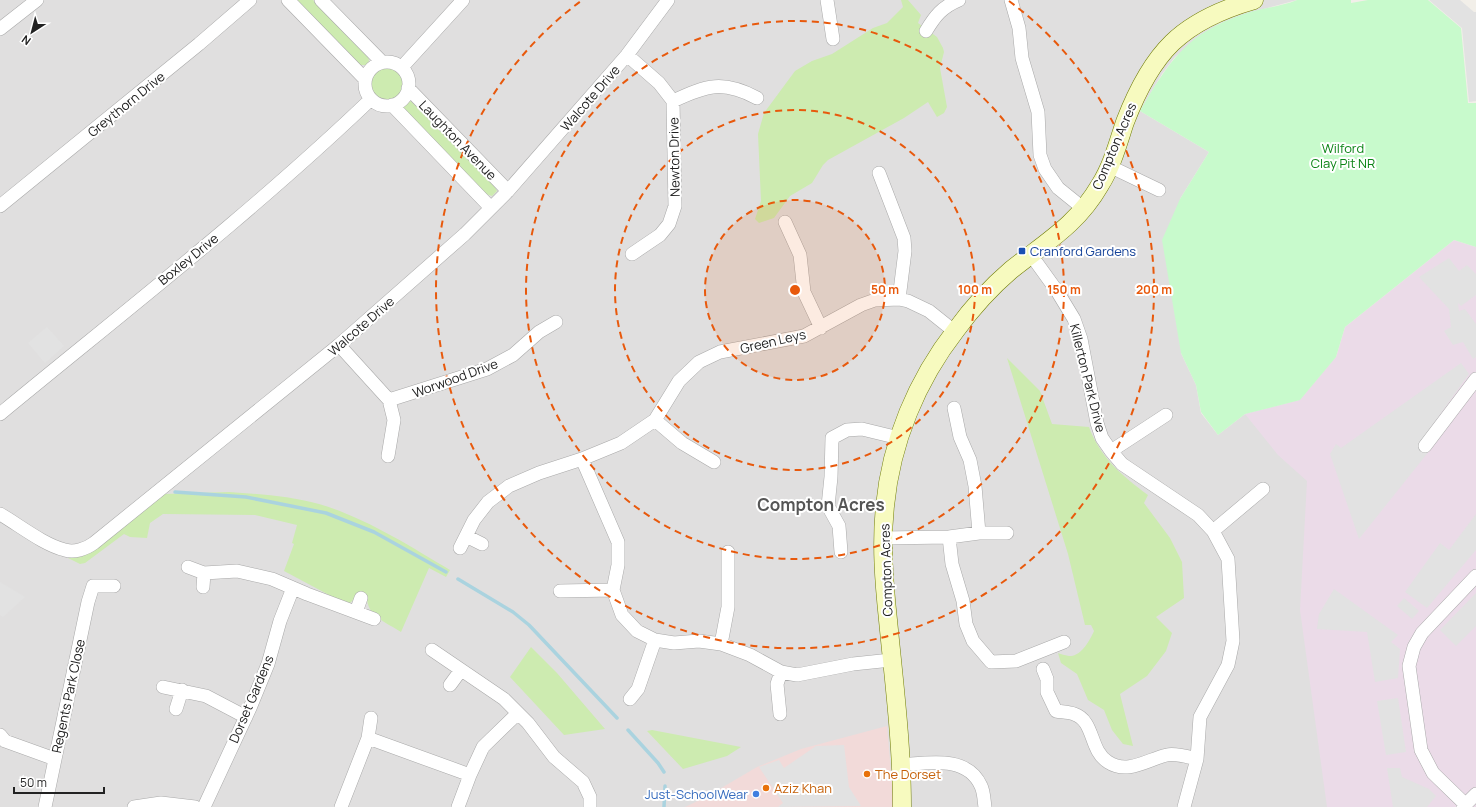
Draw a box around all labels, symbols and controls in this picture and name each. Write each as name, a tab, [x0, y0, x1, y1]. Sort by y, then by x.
north arrow	[12, 12, 52, 52]
text: N	[18, 32, 33, 49]
street label: Walcote Drive	[556, 61, 624, 135]
street label: Greythorn Drive	[84, 67, 169, 141]
street label: Laughton Avenue	[415, 96, 501, 184]
street label: Compton Acres	[1088, 99, 1141, 192]
street label: Newton Drive	[664, 117, 684, 197]
park label: Wilford Clay Pit NR	[1311, 139, 1375, 172]
street label: Boxley Drive	[154, 229, 222, 289]
place label: Cranford Gardens	[1030, 242, 1136, 260]
marker: Cranford Gardens	[1017, 246, 1027, 256]
text: 50 m	[871, 281, 899, 298]
text: 100 m	[958, 281, 992, 298]
text: 150 m	[1047, 281, 1081, 298]
text: 200 m	[1136, 281, 1172, 298]
centre of rings	[788, 283, 802, 297]
street label: Walcote Drive	[324, 292, 398, 360]
street label: Killerton Park Drive	[1066, 322, 1110, 434]
street label: Green Leys	[738, 325, 808, 357]
street label: Worwood Drive	[410, 354, 501, 402]
district label: Compton Acres	[757, 493, 885, 516]
street label: Compton Acres	[875, 523, 897, 617]
street label: Regents Park Close	[47, 637, 89, 755]
street label: Dorset Gardens	[224, 652, 278, 746]
place label: The Dorset	[875, 765, 941, 783]
scale bar	[14, 769, 104, 795]
marker: The Dorset	[862, 769, 872, 779]
text: 50 m	[20, 774, 47, 791]
place label: Aziz Khan	[774, 779, 832, 797]
marker: Aziz Khan	[761, 783, 771, 793]
place label: Just-SchoolWear	[645, 785, 748, 803]
marker: Just-SchoolWear	[751, 789, 761, 799]

